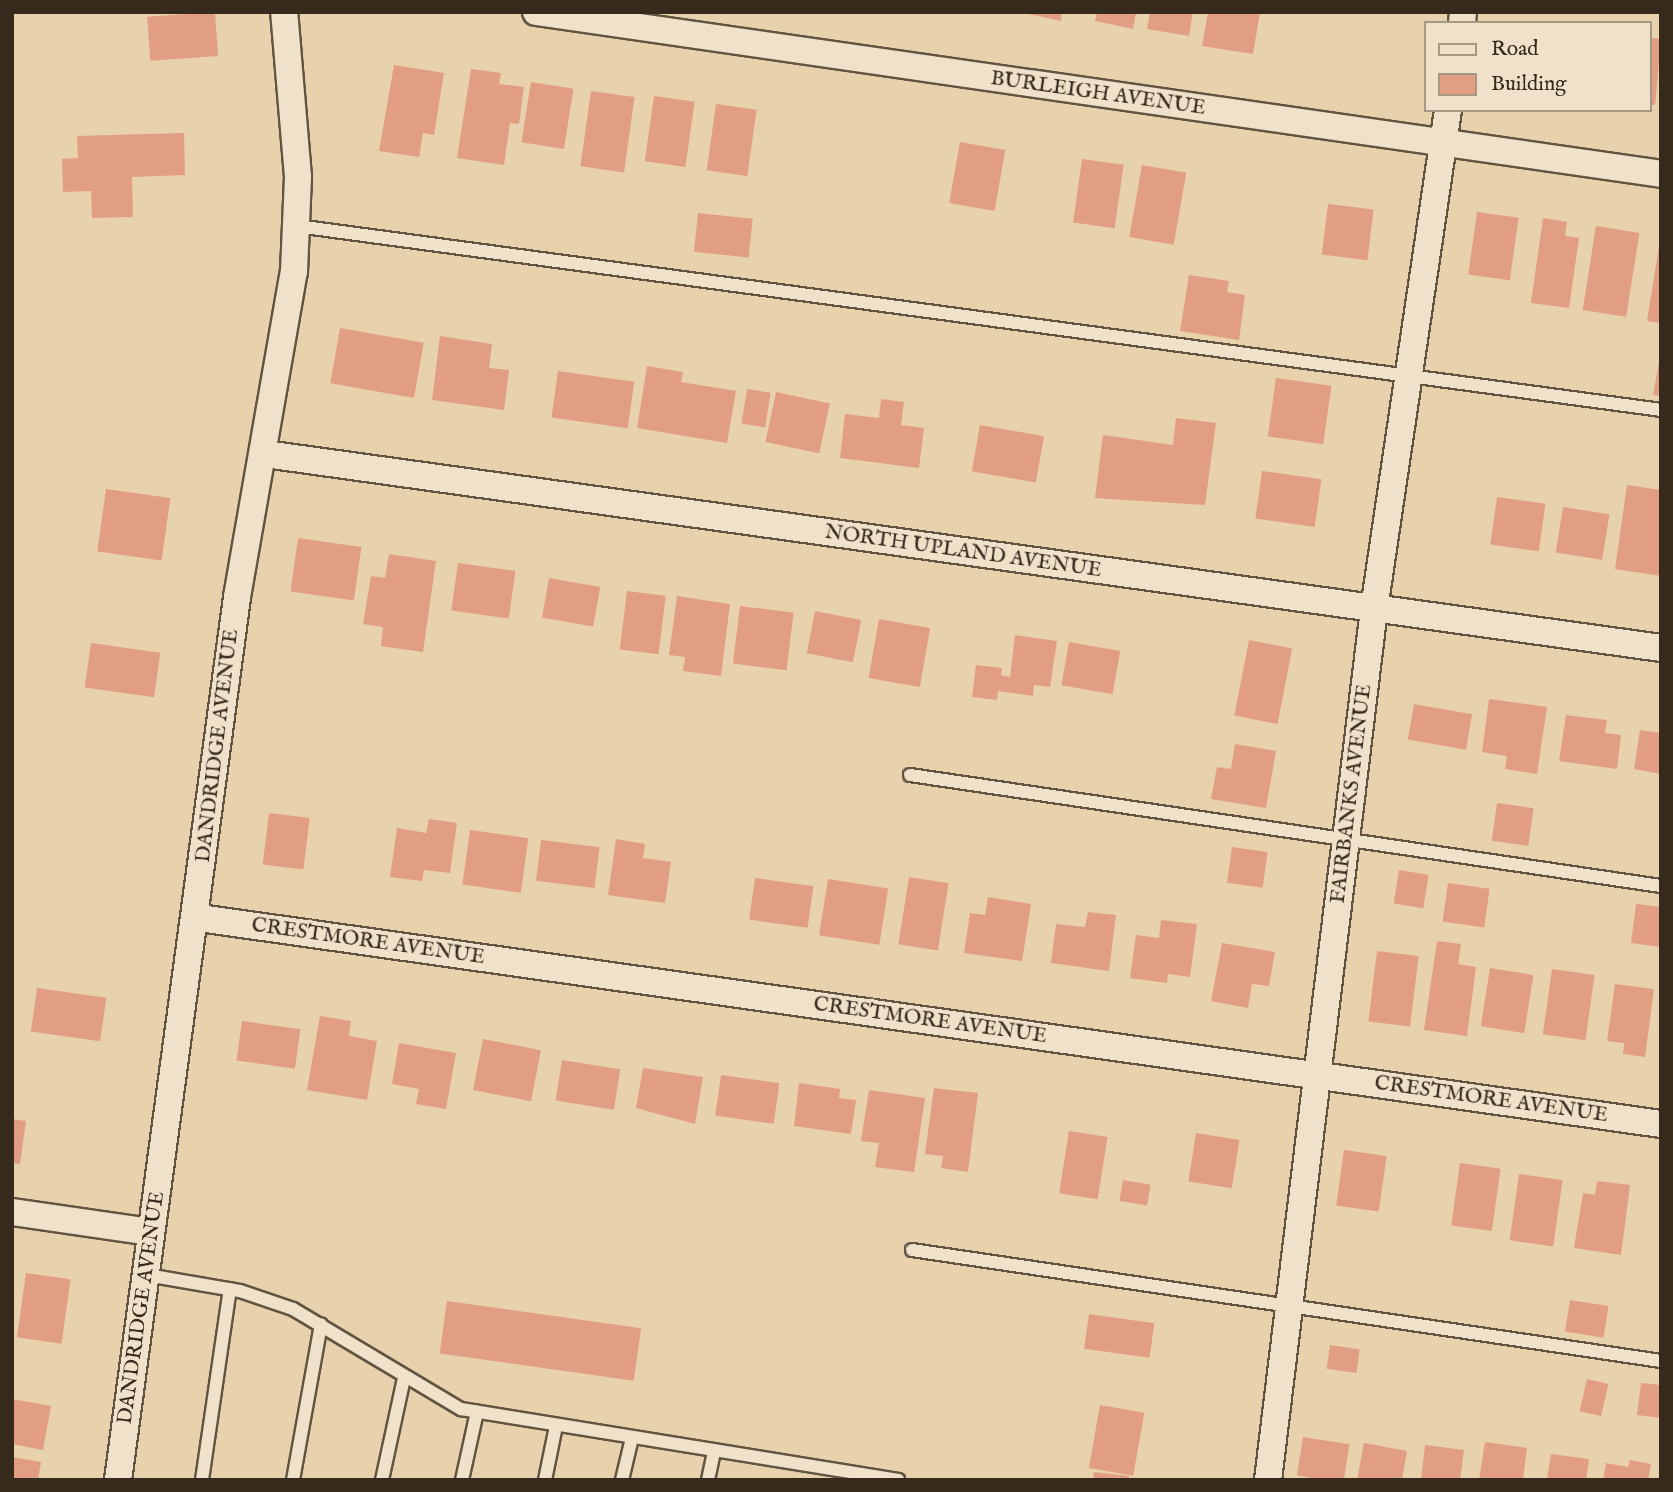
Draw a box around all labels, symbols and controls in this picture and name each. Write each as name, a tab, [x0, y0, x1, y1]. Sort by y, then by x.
legend	[1424, 21, 1652, 112]
text: Road	[1491, 36, 1538, 63]
street label: BURLEIGH AVENUE	[989, 66, 1207, 122]
text: Building	[1491, 71, 1566, 98]
street label: NORTH UPLAND AVENUE	[823, 520, 1103, 584]
street label: DANDRIDGE AVENUE	[191, 628, 245, 864]
street label: FAIRBANKS AVENUE	[1326, 683, 1378, 905]
street label: CRESTMORE AVENUE	[250, 913, 486, 971]
street label: CRESTMORE AVENUE	[812, 992, 1048, 1050]
street label: CRESTMORE AVENUE	[1373, 1071, 1609, 1129]
street label: DANDRIDGE AVENUE	[113, 1190, 171, 1426]

